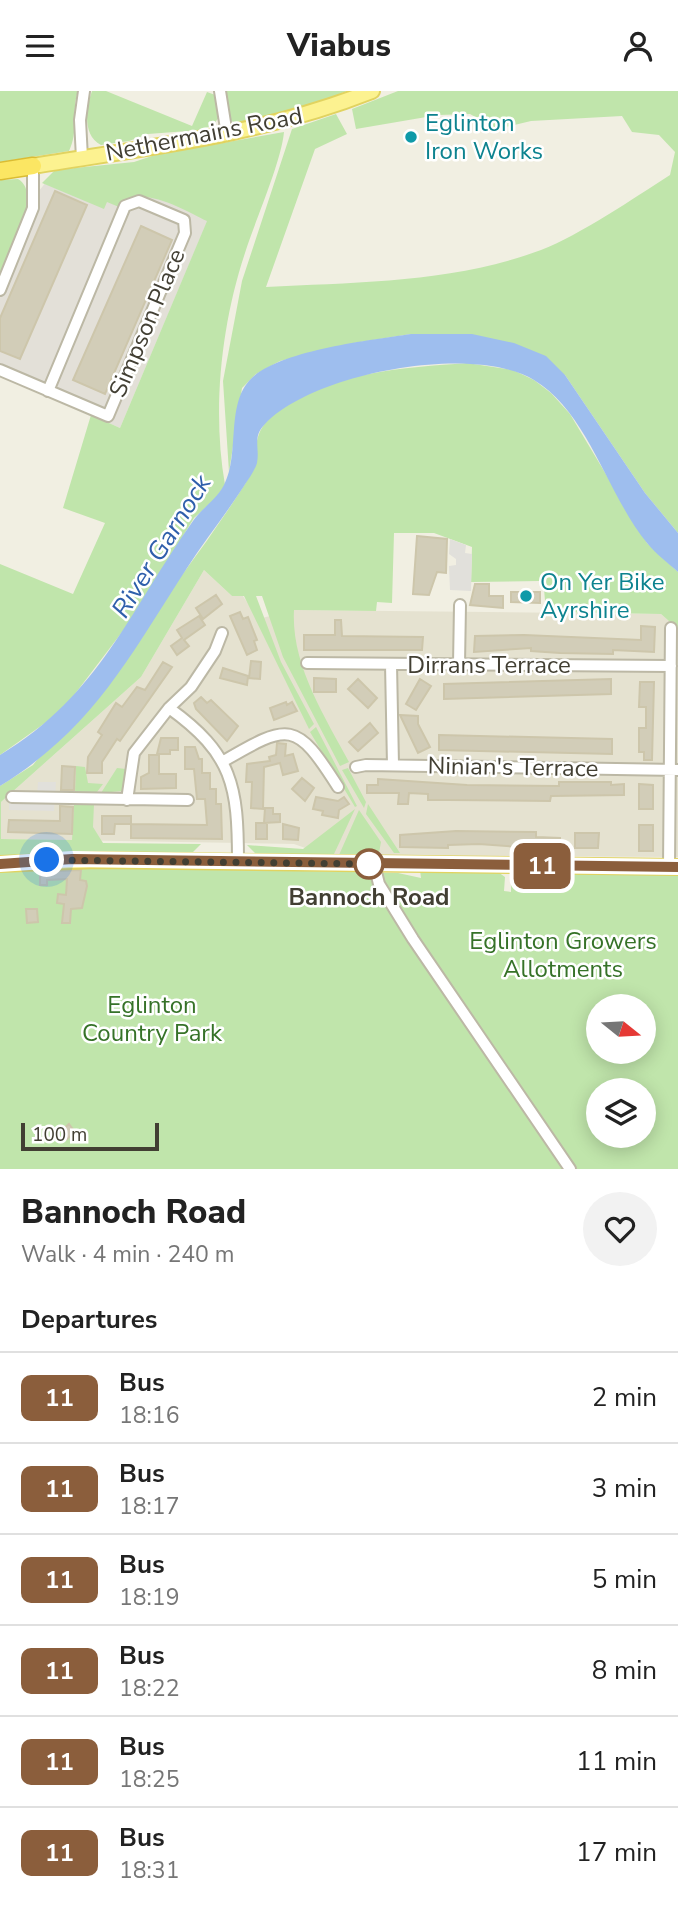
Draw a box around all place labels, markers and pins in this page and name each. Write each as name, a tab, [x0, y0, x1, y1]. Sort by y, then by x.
place label: Eglinton Iron Works	[425, 107, 543, 167]
marker: Eglinton Iron Works	[403, 129, 419, 145]
place label: On Yer Bike Ayrshire	[540, 566, 664, 626]
marker: On Yer Bike Ayrshire	[518, 588, 534, 604]
marker: Bannoch Road	[354, 849, 384, 879]
place label: Bannoch Road	[289, 881, 449, 913]

